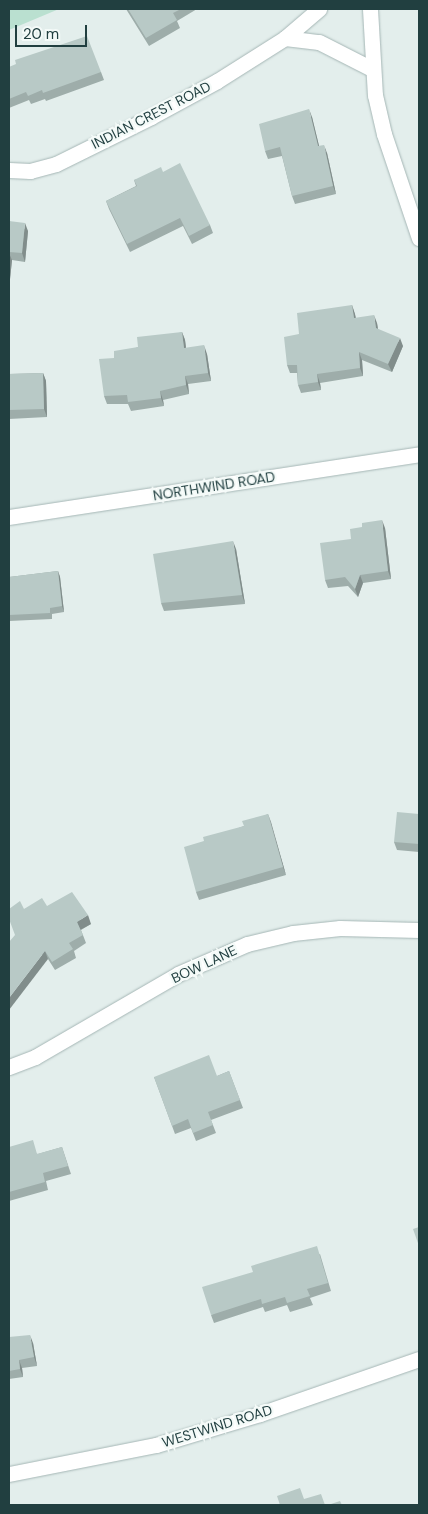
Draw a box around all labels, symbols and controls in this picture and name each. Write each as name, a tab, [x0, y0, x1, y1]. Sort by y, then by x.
scale bar	[18, 15, 90, 47]
text: 20 m	[23, 24, 59, 44]
street label: INDIAN CREST ROAD	[89, 78, 213, 152]
street label: NORTHWIND ROAD	[152, 468, 276, 504]
street label: BOW LANE	[169, 941, 239, 987]
street label: WESTWIND ROAD	[160, 1401, 274, 1451]

